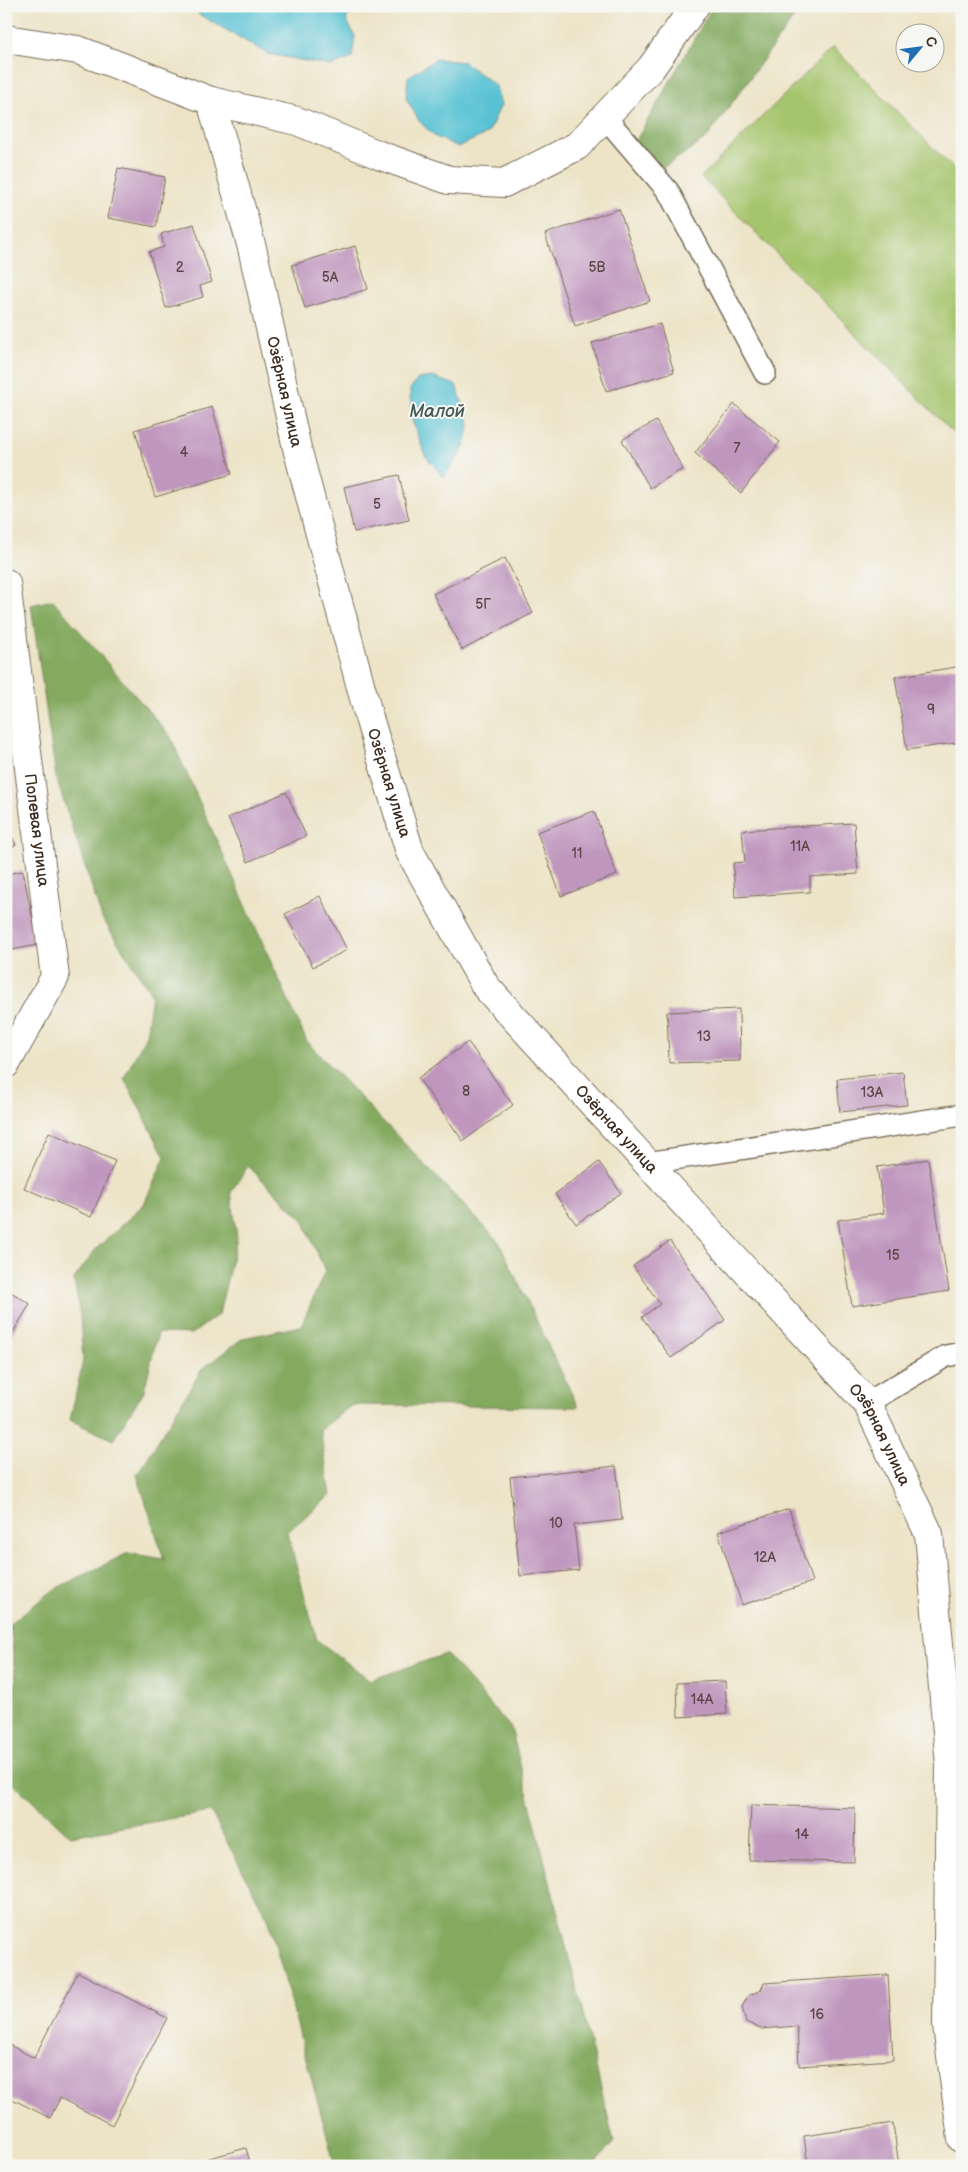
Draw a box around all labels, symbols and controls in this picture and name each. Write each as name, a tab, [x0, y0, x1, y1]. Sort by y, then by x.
north arrow	[896, 22, 946, 72]
text: С	[921, 34, 941, 51]
house number: 2	[176, 259, 185, 276]
house number: 5В	[589, 259, 606, 276]
house number: 5А	[322, 269, 339, 286]
street label: Озёрная улица	[263, 335, 306, 450]
water label: Малой	[409, 401, 465, 422]
house number: 7	[734, 440, 741, 457]
house number: 4	[180, 444, 189, 461]
house number: 5	[373, 496, 381, 513]
house number: 5Г	[475, 596, 491, 613]
house number: 9	[927, 701, 935, 718]
street label: Озёрная улица	[363, 726, 415, 840]
street label: Полевая улица	[20, 773, 53, 888]
house number: 11А	[790, 838, 810, 855]
house number: 11	[572, 845, 582, 862]
house number: 13	[697, 1028, 711, 1045]
street label: Озёрная улица	[571, 1081, 662, 1178]
house number: 8	[462, 1083, 470, 1100]
house number: 13А	[861, 1084, 884, 1101]
house number: 15	[886, 1247, 900, 1264]
street label: Озёрная улица	[845, 1380, 914, 1489]
house number: 10	[549, 1515, 563, 1532]
house number: 12А	[754, 1549, 777, 1566]
house number: 14А	[691, 1691, 714, 1708]
house number: 14	[795, 1826, 809, 1843]
house number: 16	[810, 2006, 824, 2023]

